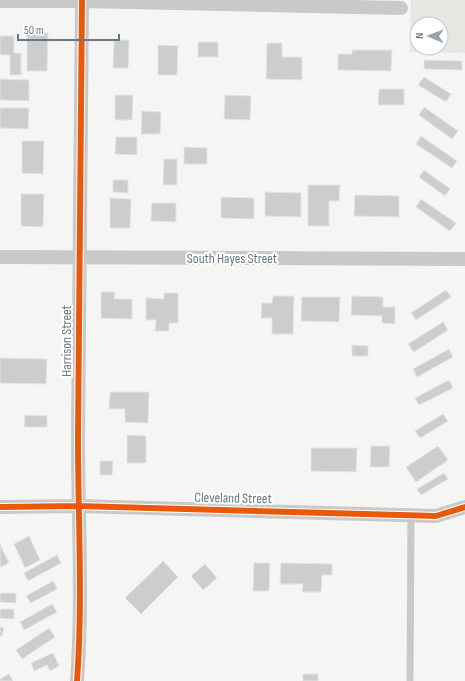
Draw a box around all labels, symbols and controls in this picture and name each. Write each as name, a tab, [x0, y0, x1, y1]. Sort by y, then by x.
scale bar	[18, 16, 119, 42]
north arrow	[409, 16, 449, 56]
text: 50 m	[24, 23, 44, 38]
text: N	[413, 33, 426, 39]
street label: South Hayes Street	[187, 250, 277, 267]
street label: Harrison Street	[58, 305, 75, 377]
street label: Cleveland Street	[194, 489, 272, 507]

